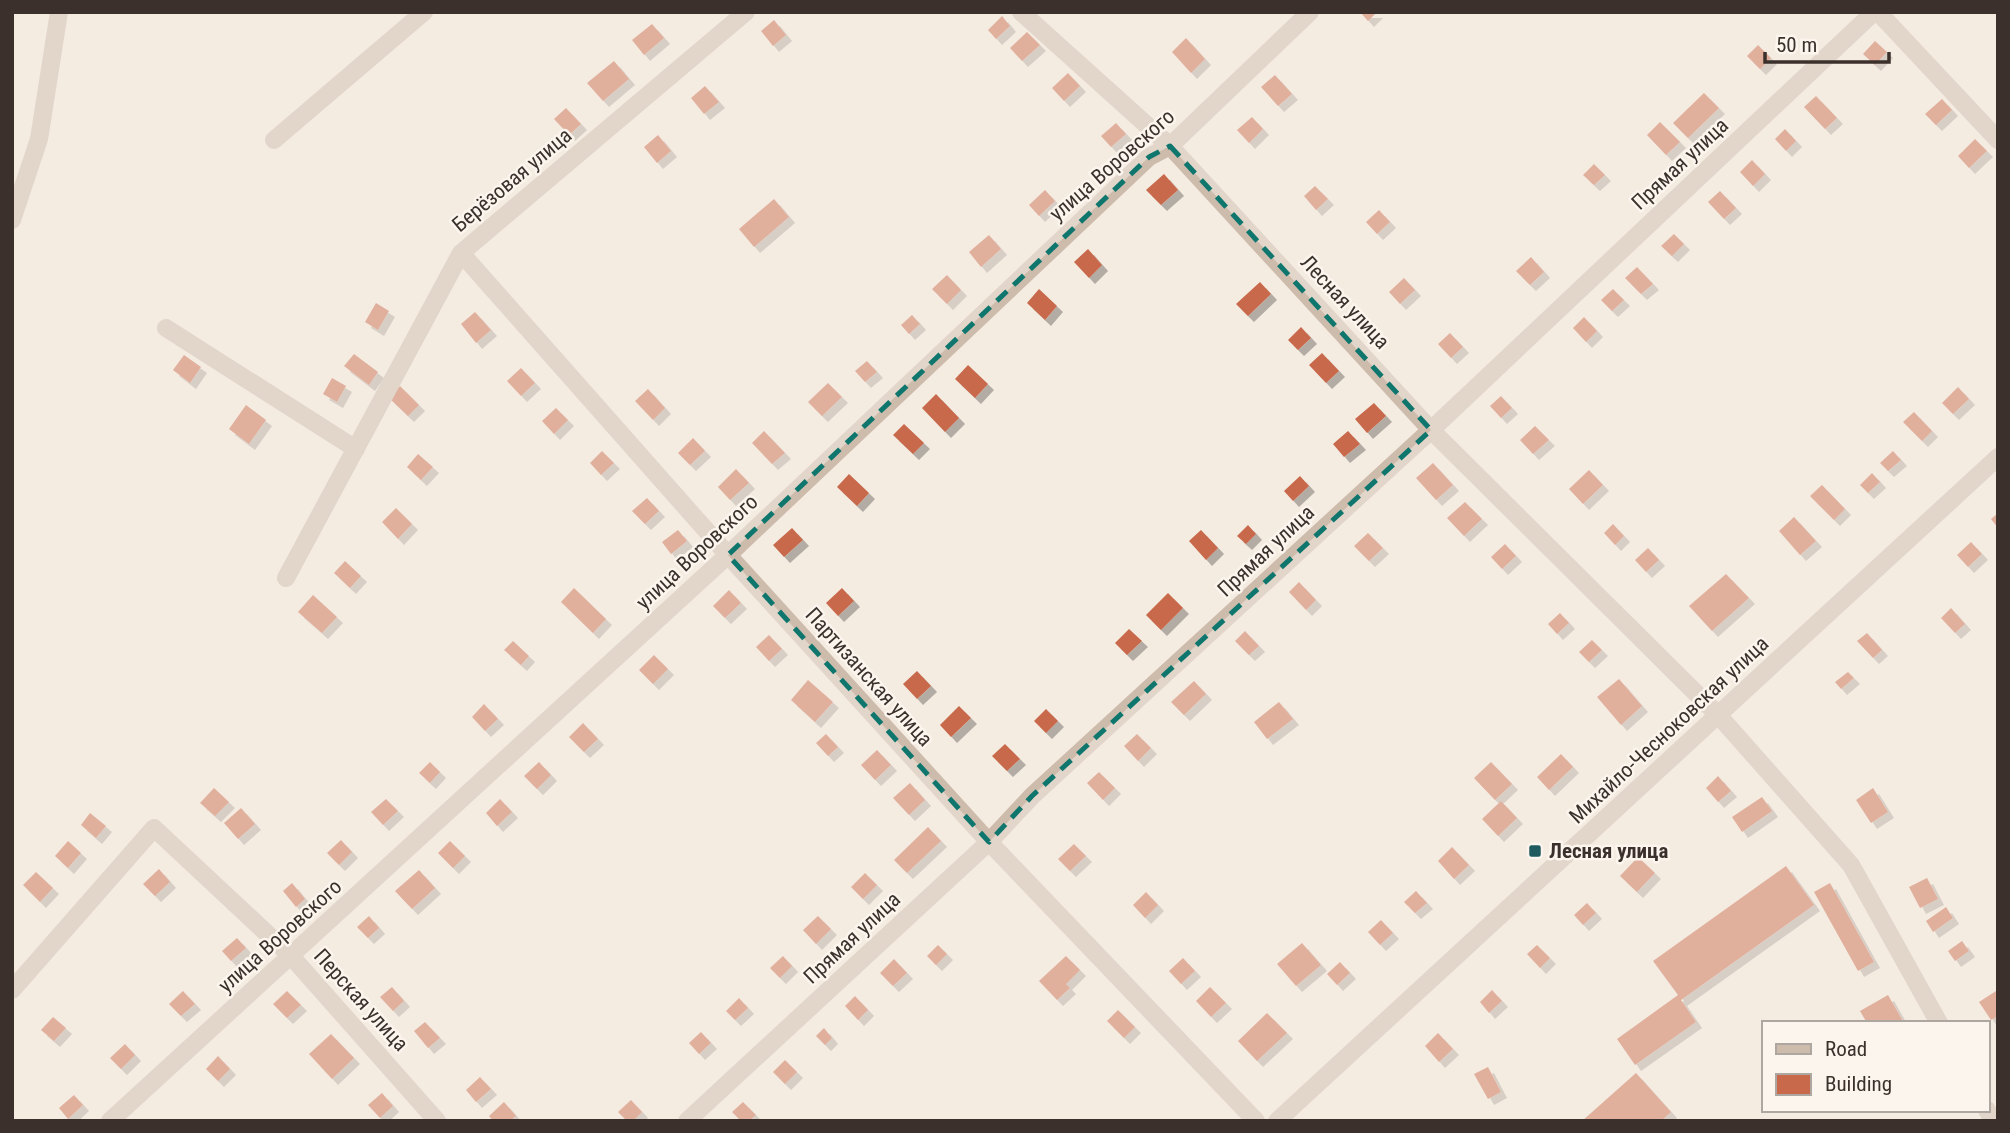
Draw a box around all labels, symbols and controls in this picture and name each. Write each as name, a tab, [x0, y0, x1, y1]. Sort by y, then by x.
scale bar	[1765, 21, 1889, 65]
text: 50 m	[1776, 33, 1817, 57]
street label: улица Воровского	[1045, 104, 1179, 226]
street label: Прямая улица	[1627, 113, 1733, 215]
street label: Берёзовая улица	[448, 123, 576, 237]
street label: Лесная улица	[1296, 250, 1394, 354]
street label: улица Воровского	[631, 490, 763, 614]
street label: Прямая улица	[1213, 500, 1319, 602]
street label: Партизанская улица	[801, 603, 937, 751]
street label: Михайло-Чесноковская улица	[1565, 632, 1773, 828]
place label: Лесная улица	[1549, 839, 1668, 863]
marker: Лесная улица	[1527, 843, 1543, 859]
street label: улица Воровского	[214, 874, 346, 998]
street label: Прямая улица	[799, 887, 905, 989]
street label: Перская улица	[309, 944, 413, 1056]
legend	[1762, 1021, 1989, 1112]
text: Road	[1825, 1037, 1867, 1061]
text: Building	[1825, 1072, 1892, 1096]

